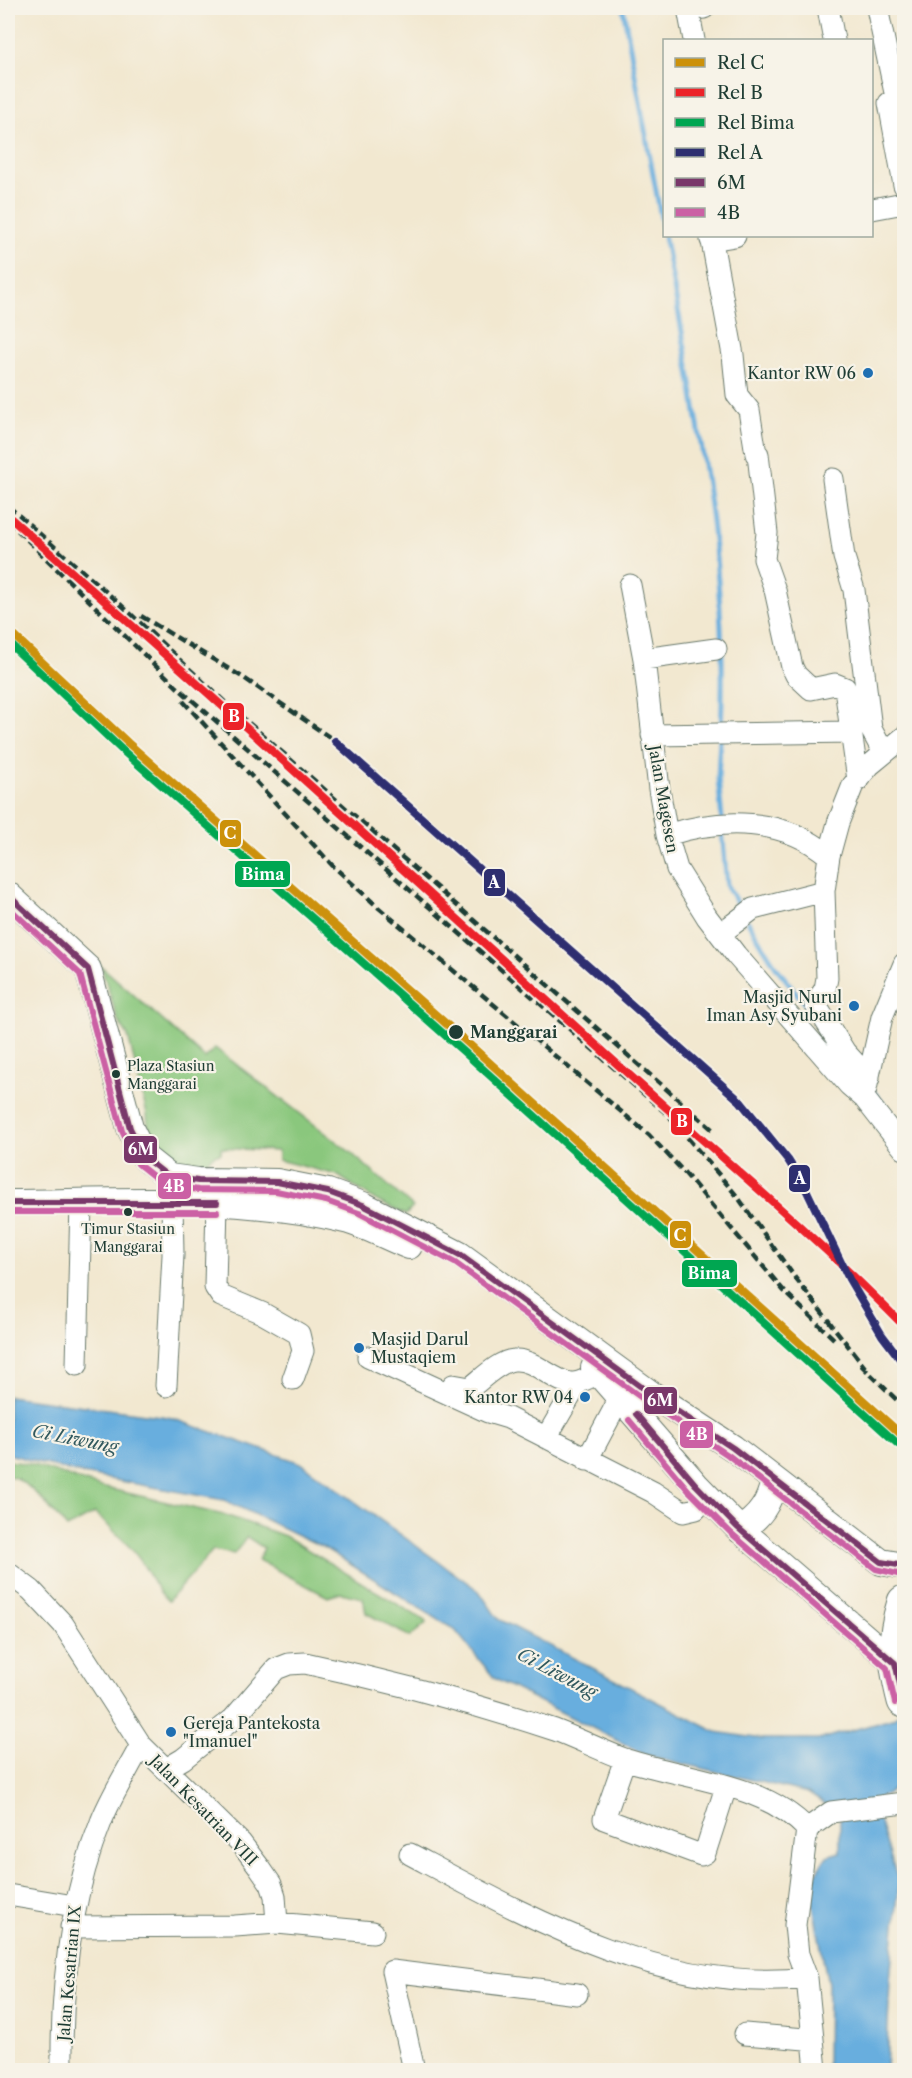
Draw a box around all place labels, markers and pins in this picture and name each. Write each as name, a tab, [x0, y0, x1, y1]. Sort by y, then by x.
place label: Kantor RW 06	[747, 363, 856, 383]
marker: Kantor RW 06	[861, 366, 875, 380]
place label: Masjid Nurul Iman Asy Syubani	[706, 987, 842, 1025]
marker: Masjid Nurul Iman Asy Syubani	[847, 999, 861, 1013]
place label: Manggarai	[470, 1022, 558, 1042]
marker: Manggarai	[447, 1023, 465, 1041]
place label: Plaza Stasiun Manggarai	[127, 1057, 215, 1093]
marker: Plaza Stasiun Manggarai	[110, 1068, 122, 1080]
marker: Timur Stasiun Manggarai	[122, 1206, 134, 1218]
place label: Timur Stasiun Manggarai	[81, 1220, 175, 1256]
place label: Masjid Darul Mustaqiem	[371, 1329, 469, 1367]
marker: Masjid Darul Mustaqiem	[352, 1341, 366, 1355]
place label: Kantor RW 04	[464, 1387, 573, 1407]
marker: Kantor RW 04	[578, 1390, 592, 1404]
place label: Gereja Pantekosta "Imanuel"	[183, 1713, 321, 1751]
marker: Gereja Pantekosta "Imanuel"	[164, 1725, 178, 1739]

